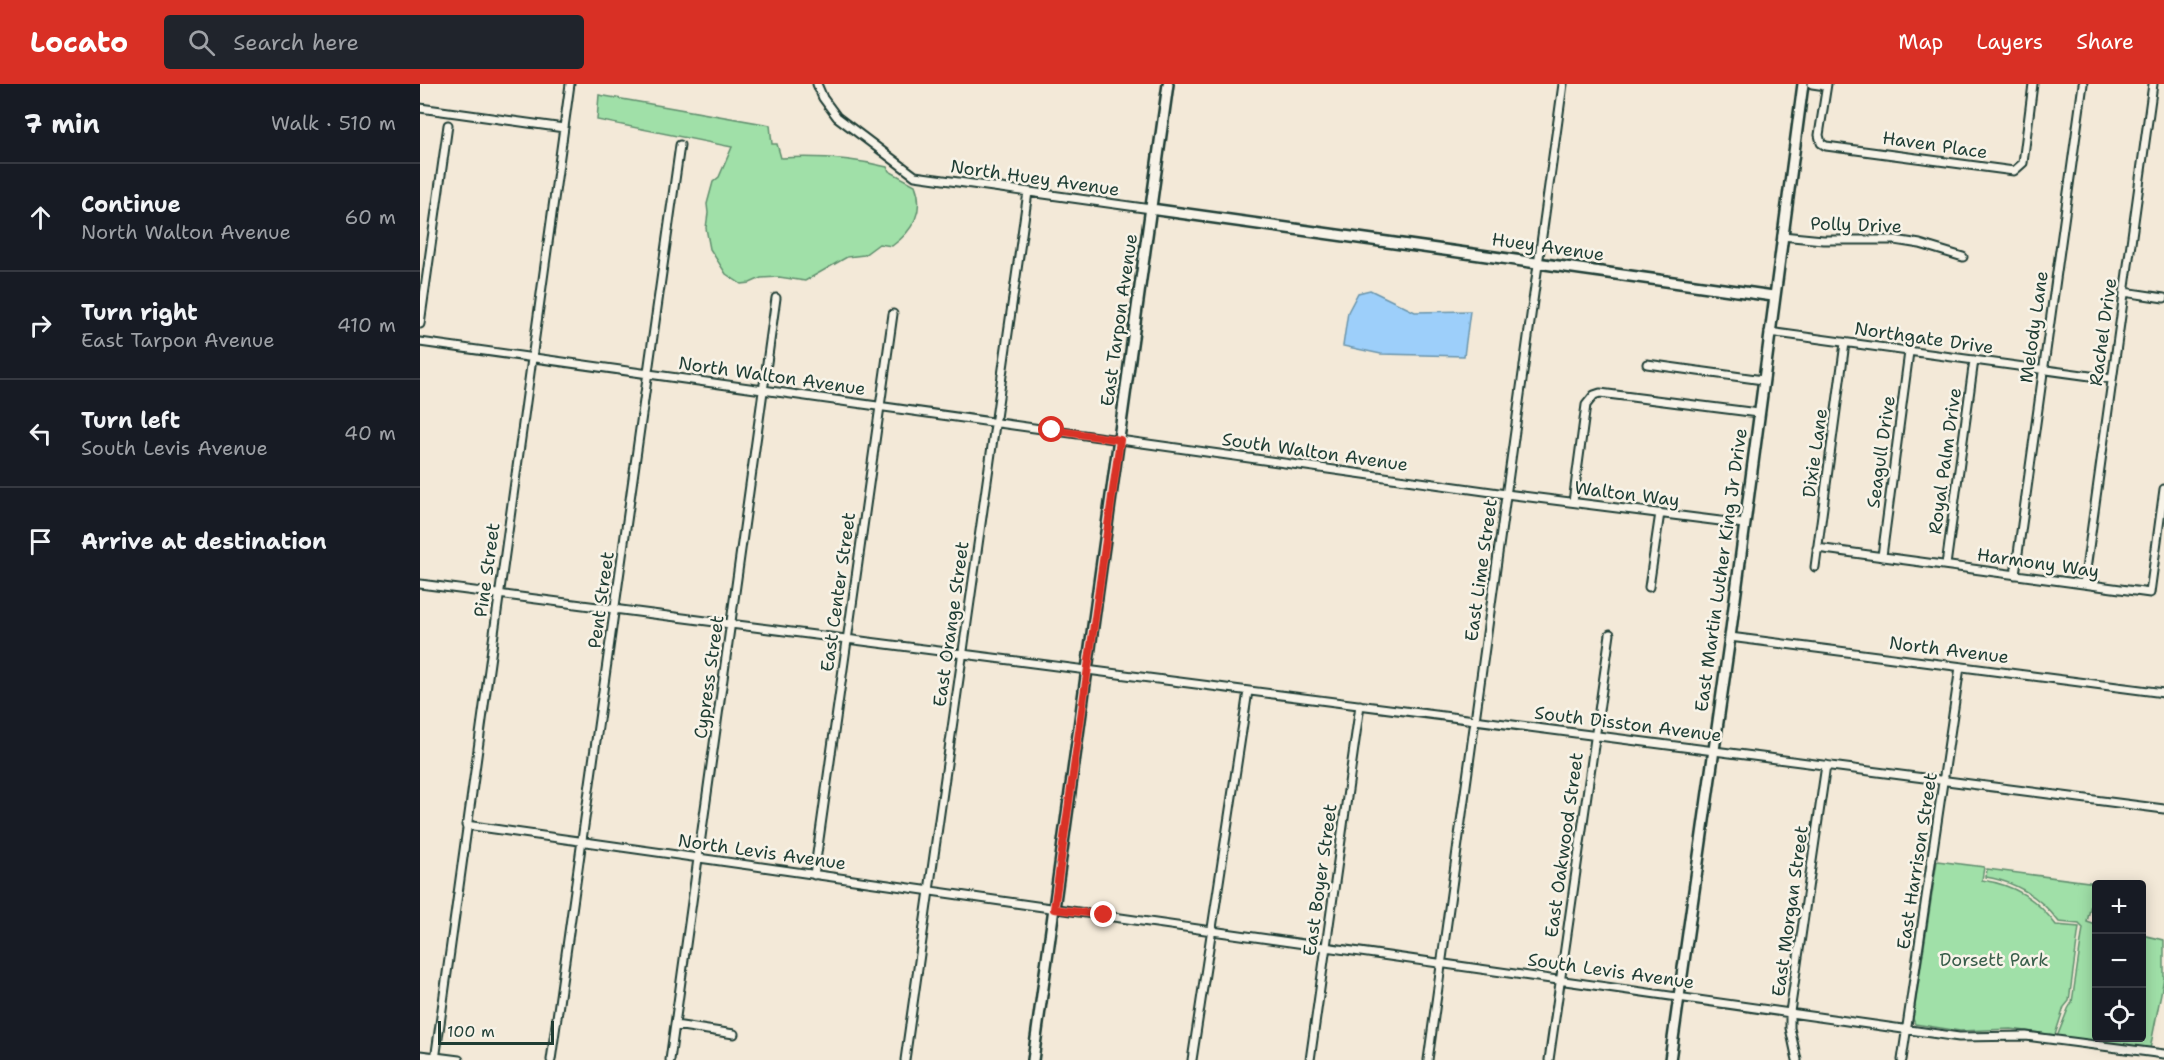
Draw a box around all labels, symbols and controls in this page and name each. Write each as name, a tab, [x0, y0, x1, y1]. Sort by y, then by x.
search box	[164, 15, 584, 69]
text: Locato	[30, 23, 128, 61]
icon: search	[185, 26, 218, 59]
text: Search here	[233, 28, 359, 57]
text: Map	[1898, 28, 1943, 56]
text: Layers	[1976, 28, 2043, 56]
text: Share	[2076, 28, 2134, 56]
text: 7 min	[24, 106, 100, 141]
text: Walk · 510 m	[271, 110, 396, 136]
street label: Haven Place	[1881, 126, 1989, 164]
street label: North Huey Avenue	[949, 154, 1121, 202]
text: Continue	[81, 190, 181, 219]
icon: ahead	[24, 201, 57, 234]
text: 60 m	[344, 204, 396, 230]
street label: Polly Drive	[1810, 211, 1902, 239]
text: North Walton Avenue	[81, 219, 291, 245]
street label: Huey Avenue	[1490, 227, 1606, 267]
street label: East Tarpon Avenue	[1095, 232, 1143, 408]
street label: Melody Lane	[2014, 269, 2054, 385]
street label: Rachel Drive	[2084, 277, 2122, 387]
text: Turn right	[81, 298, 198, 327]
icon: right	[24, 309, 57, 342]
text: 410 m	[337, 312, 396, 338]
street label: Northgate Drive	[1853, 316, 1995, 360]
text: East Tarpon Avenue	[81, 327, 275, 353]
street label: North Walton Avenue	[677, 351, 867, 401]
street label: Royal Palm Drive	[1923, 386, 1967, 536]
street label: Seagull Drive	[1861, 394, 1901, 510]
text: Turn left	[81, 406, 180, 435]
street label: Dixie Lane	[1797, 407, 1833, 499]
route start	[1038, 416, 1064, 442]
icon: left	[24, 417, 57, 450]
text: 40 m	[344, 420, 396, 446]
street label: South Walton Avenue	[1220, 427, 1410, 477]
street label: East Martin Luther King Jr Drive	[1689, 427, 1753, 713]
text: South Levis Avenue	[81, 435, 268, 461]
street label: Walton Way	[1573, 476, 1681, 512]
street label: East Lime Street	[1459, 497, 1503, 643]
street label: East Center Street	[815, 511, 861, 673]
street label: Pine Street	[468, 521, 506, 619]
icon: arrive	[24, 525, 57, 558]
text: Arrive at destination	[81, 527, 327, 556]
street label: East Orange Street	[927, 539, 975, 708]
street label: Harmony Way	[1975, 543, 2101, 583]
street label: Pent Street	[582, 550, 620, 650]
street label: Cypress Street	[688, 613, 730, 740]
street label: North Avenue	[1888, 631, 2010, 669]
street label: South Disston Avenue	[1533, 701, 1723, 747]
street label: East Oakwood Street	[1539, 751, 1589, 939]
street label: East Harrison Street	[1891, 771, 1943, 951]
street label: East Boyer Street	[1297, 802, 1343, 958]
street label: East Morgan Street	[1766, 824, 1814, 998]
street label: North Levis Avenue	[676, 828, 848, 876]
map controls	[2092, 880, 2146, 1042]
button: +	[2092, 880, 2146, 934]
route end	[1090, 901, 1116, 927]
button: −	[2092, 934, 2146, 988]
street label: South Levis Avenue	[1526, 947, 1696, 995]
park label: Dorsett Park	[1940, 948, 2048, 972]
button: locate	[2092, 988, 2146, 1042]
scale bar	[438, 1018, 554, 1046]
text: 100 m	[447, 1021, 495, 1042]

